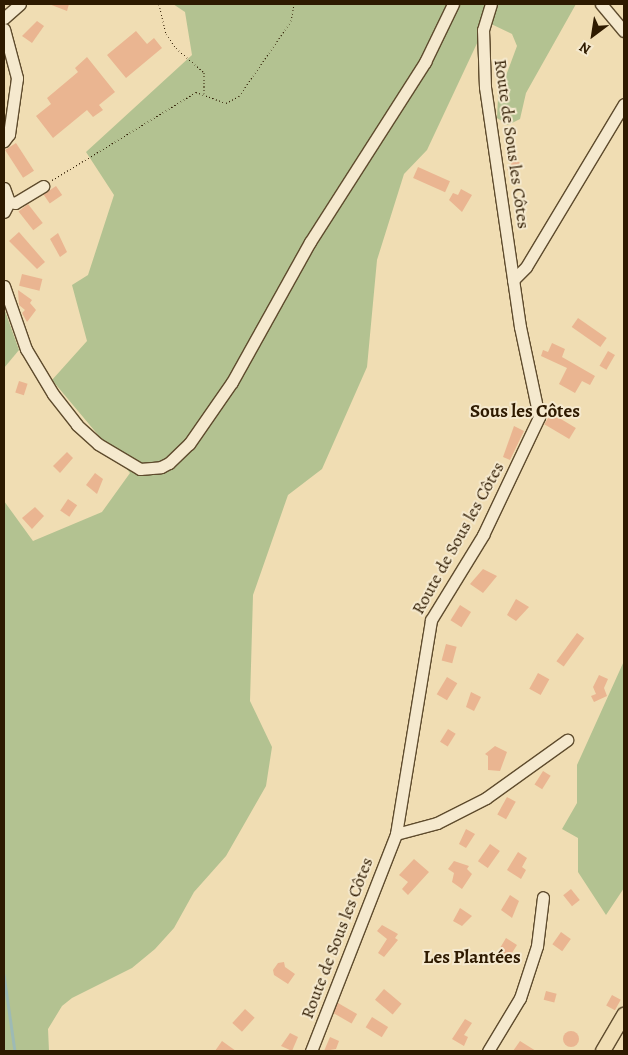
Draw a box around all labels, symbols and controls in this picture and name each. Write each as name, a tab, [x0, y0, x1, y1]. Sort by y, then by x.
north arrow	[568, 10, 618, 60]
text: N	[576, 38, 594, 59]
street label: Route de Sous les Côtes	[489, 58, 535, 230]
district label: Sous les Côtes	[470, 401, 580, 423]
street label: Route de Sous les Côtes	[407, 458, 509, 618]
street label: Route de Sous les Côtes	[296, 854, 378, 1022]
district label: Les Plantées	[423, 947, 521, 969]

